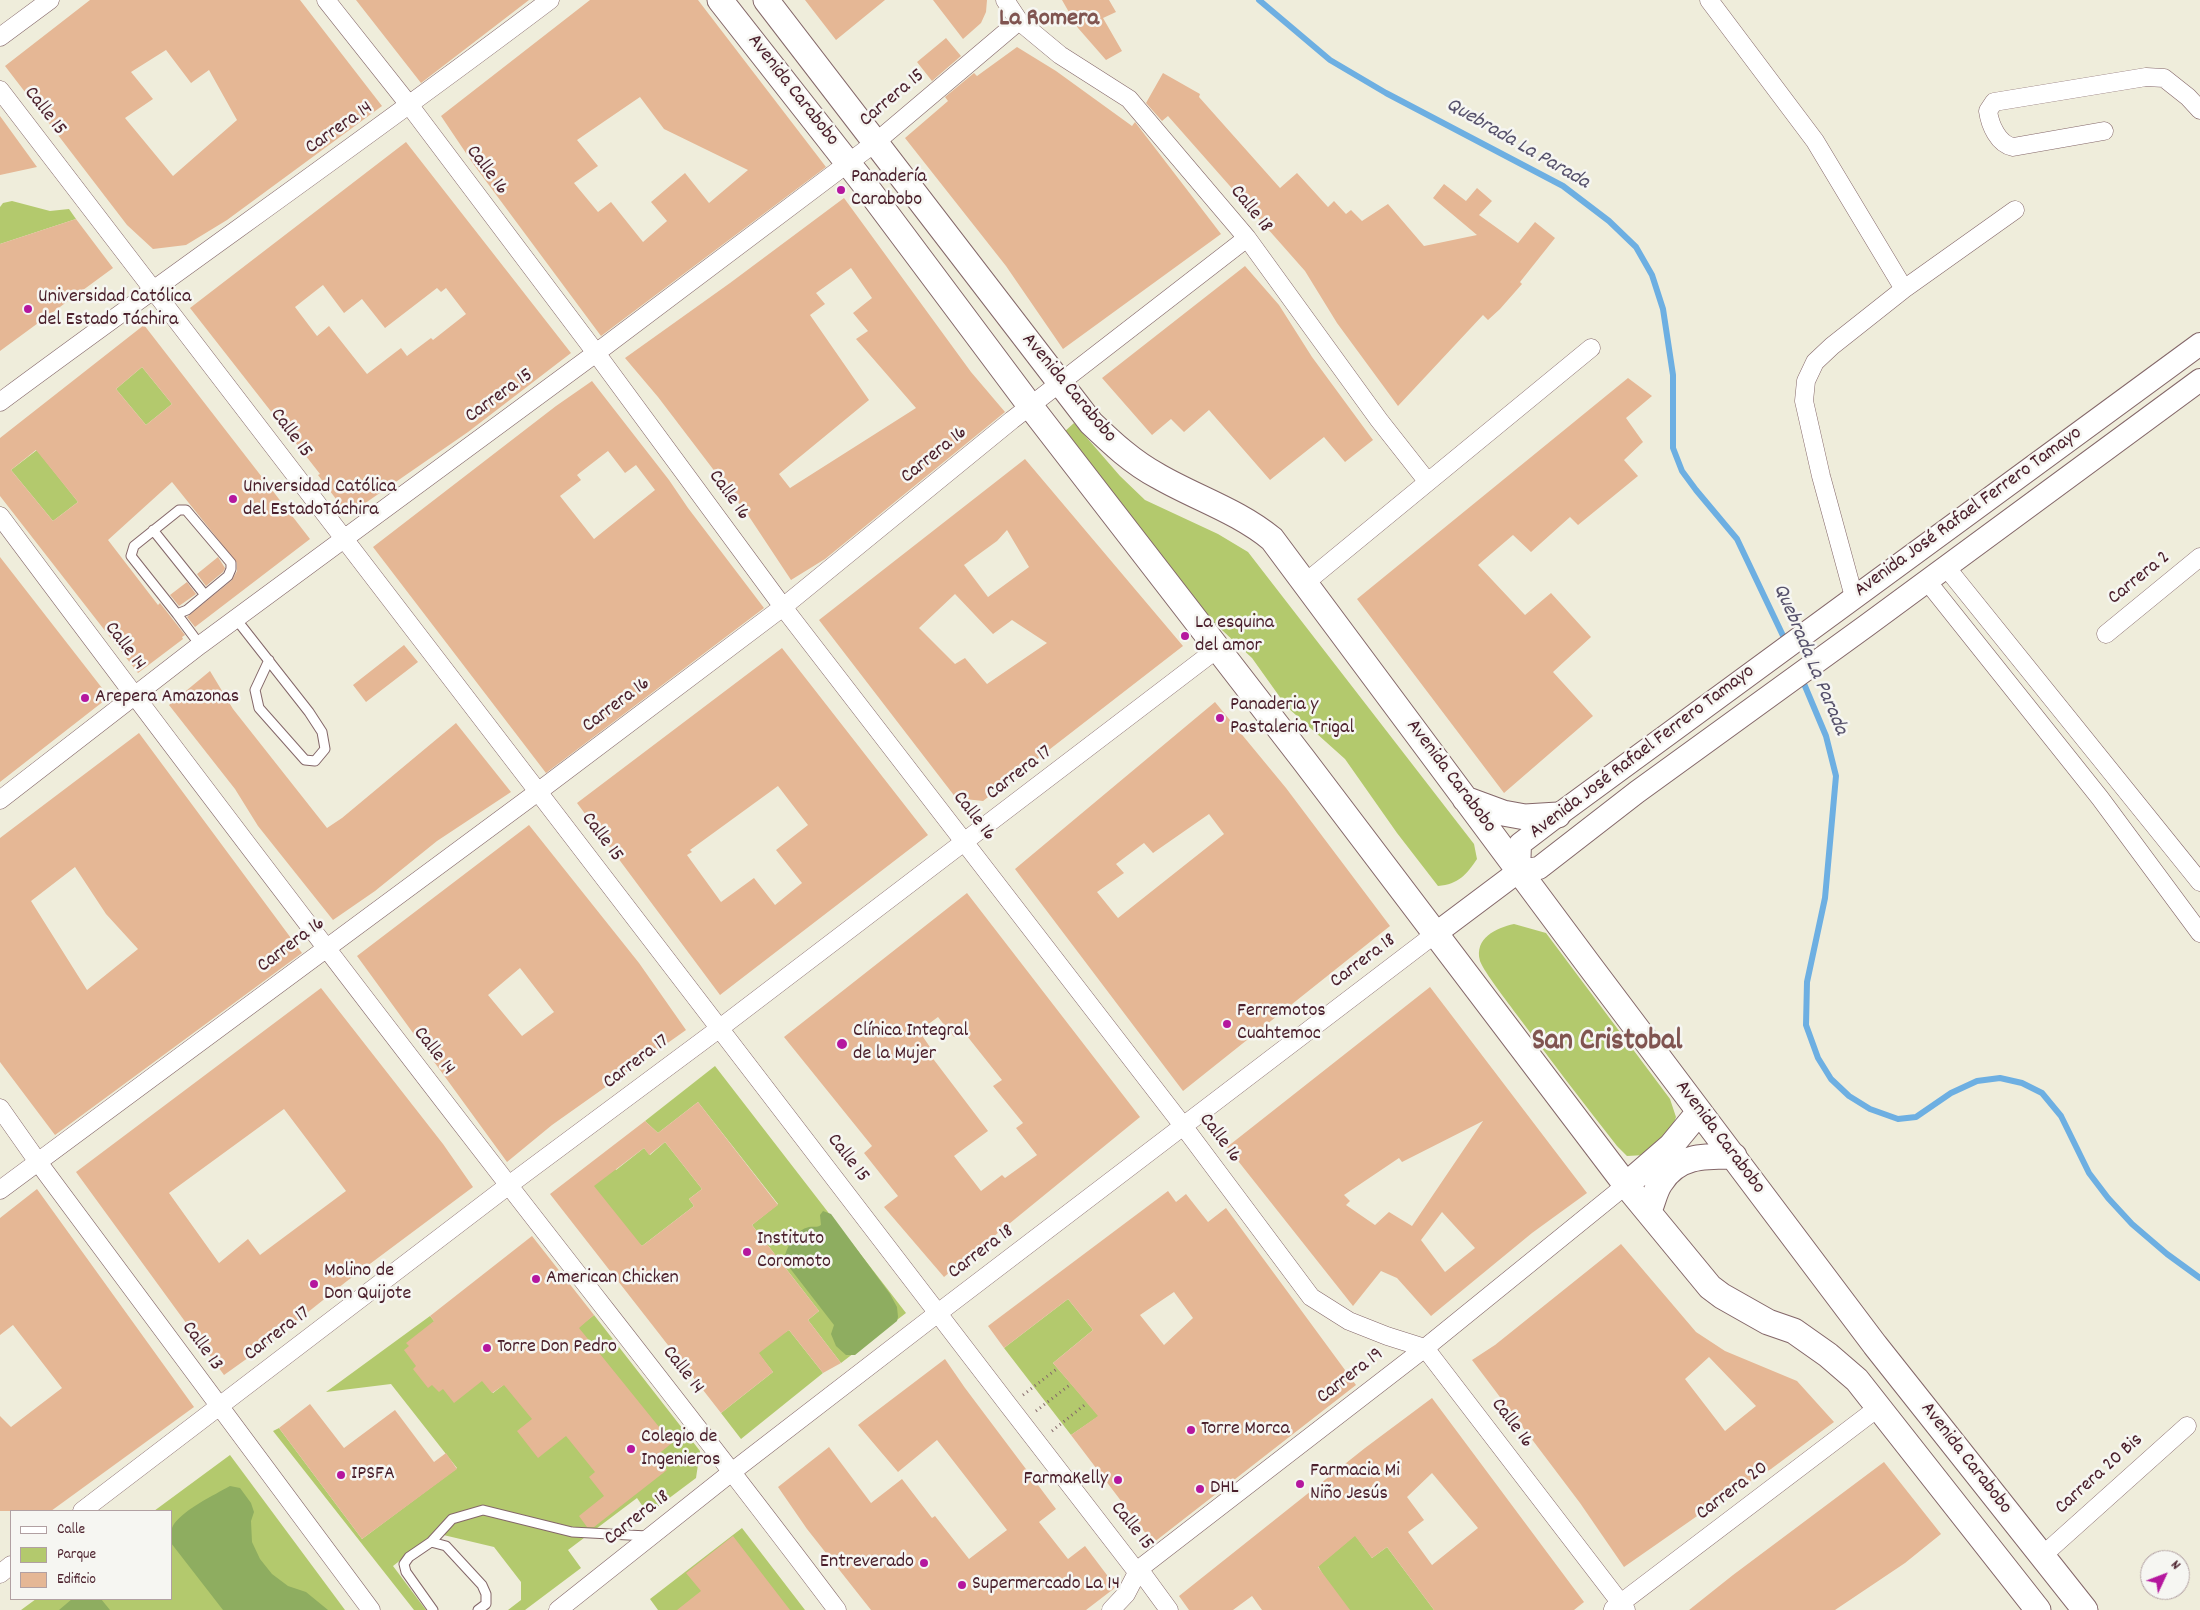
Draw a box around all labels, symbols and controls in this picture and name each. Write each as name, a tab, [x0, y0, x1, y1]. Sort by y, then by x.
district label: La Romera	[999, 6, 1099, 36]
street label: Avenida Carabobo	[741, 30, 843, 152]
street label: Carrera 15	[855, 65, 931, 133]
street label: Calle 15	[17, 83, 71, 141]
water label: Quebrada La Parada	[1441, 94, 1593, 196]
street label: Carrera 14	[302, 97, 378, 161]
street label: Calle 16	[459, 141, 513, 201]
place label: Panadería Carabobo	[851, 166, 927, 213]
street label: Calle 18	[1224, 181, 1276, 239]
marker: Panadería Carabobo	[835, 184, 847, 196]
place label: Universidad Católica del Estado Táchira	[38, 286, 191, 333]
marker: Universidad Católica del Estado Táchira	[22, 303, 34, 315]
street label: Avenida Carabobo	[1015, 329, 1121, 449]
street label: Carrera 15	[461, 364, 539, 430]
street label: Calle 15	[264, 404, 316, 464]
street label: Carrera 16	[897, 422, 973, 490]
street label: Avenida José Rafael Ferrero Tamayo	[1850, 422, 2088, 604]
street label: Calle 16	[702, 466, 754, 526]
place label: Universidad Católica del EstadoTáchira	[243, 476, 396, 523]
marker: Universidad Católica del EstadoTáchira	[227, 493, 239, 505]
street label: Carrera 2	[2104, 547, 2176, 611]
water label: Quebrada La Parada	[1766, 581, 1852, 739]
place label: La esquina del amor	[1195, 612, 1274, 659]
street label: Calle 14	[98, 618, 150, 676]
marker: La esquina del amor	[1179, 630, 1191, 642]
street label: Avenida José Rafael Ferrero Tamayo	[1526, 661, 1760, 845]
street label: Carrera 16	[578, 673, 656, 739]
place label: Arepera Amazonas	[95, 686, 239, 710]
marker: Arepera Amazonas	[79, 692, 91, 704]
place label: Panaderia y Pastaleria Trigal	[1230, 694, 1354, 741]
marker: Panaderia y Pastaleria Trigal	[1214, 712, 1226, 724]
street label: Avenida Carabobo	[1400, 716, 1500, 838]
street label: Carrera 17	[982, 741, 1058, 807]
street label: Calle 16	[946, 787, 1000, 847]
street label: Calle 15	[575, 808, 627, 868]
street label: Carrera 16	[253, 913, 331, 979]
street label: Carrera 18	[1326, 929, 1402, 995]
place label: Ferremotos Cuahtemoc	[1237, 1000, 1326, 1047]
marker: Ferremotos Cuahtemoc	[1221, 1018, 1233, 1030]
place label: Clínica Integral de la Mujer	[853, 1020, 968, 1067]
street label: Calle 14	[407, 1023, 459, 1081]
district label: San Cristobal	[1532, 1026, 1682, 1062]
street label: Carrera 17	[599, 1030, 675, 1096]
marker: Clínica Integral de la Mujer	[835, 1037, 849, 1051]
street label: Avenida Carabobo	[1669, 1077, 1769, 1199]
street label: Calle 16	[1192, 1109, 1246, 1169]
street label: Calle 15	[820, 1130, 874, 1188]
street label: Carrera 18	[944, 1220, 1020, 1286]
place label: Instituto Coromoto	[757, 1228, 831, 1275]
marker: Instituto Coromoto	[741, 1246, 753, 1258]
place label: Molino de Don Quijote	[324, 1260, 411, 1307]
place label: American Chicken	[546, 1267, 679, 1291]
marker: American Chicken	[530, 1273, 542, 1285]
marker: Molino de Don Quijote	[308, 1278, 320, 1290]
street label: Carrera 17	[240, 1302, 316, 1368]
street label: Calle 13	[175, 1318, 227, 1376]
place label: Torre Don Pedro	[497, 1336, 617, 1360]
marker: Torre Don Pedro	[481, 1342, 493, 1354]
street label: Calle 14	[656, 1342, 708, 1400]
street label: Carrera 19	[1313, 1344, 1389, 1410]
street label: Calle 16	[1484, 1394, 1538, 1454]
street label: Avenida Carabobo	[1914, 1398, 2016, 1520]
place label: Torre Morca	[1201, 1418, 1290, 1442]
marker: Torre Morca	[1185, 1424, 1197, 1436]
place label: Colegio de Ingenieros	[641, 1426, 720, 1473]
street label: Carrera 20 Bis	[2051, 1429, 2149, 1521]
marker: Colegio de Ingenieros	[625, 1443, 637, 1455]
street label: Carrera 20	[1692, 1457, 1774, 1527]
place label: Farmacia Mi Niño Jesús	[1310, 1460, 1400, 1507]
place label: IPSFA	[351, 1463, 395, 1487]
place label: FarmaKelly	[1024, 1468, 1108, 1492]
marker: IPSFA	[335, 1469, 347, 1481]
marker: FarmaKelly	[1112, 1474, 1124, 1486]
place label: DHL	[1210, 1477, 1239, 1501]
marker: Farmacia Mi Niño Jesús	[1294, 1478, 1306, 1490]
marker: DHL	[1194, 1483, 1206, 1495]
street label: Carrera 18	[600, 1486, 676, 1552]
street label: Calle 15	[1104, 1498, 1158, 1556]
legend	[10, 1510, 172, 1600]
text: Calle	[57, 1519, 85, 1541]
text: Parque	[57, 1544, 96, 1566]
north arrow	[2140, 1550, 2190, 1600]
place label: Entreverado	[820, 1551, 914, 1575]
text: N	[2166, 1556, 2185, 1575]
marker: Entreverado	[918, 1557, 930, 1569]
text: Edificio	[57, 1569, 96, 1591]
place label: Supermercado La 14	[972, 1573, 1120, 1597]
marker: Supermercado La 14	[956, 1579, 968, 1591]

